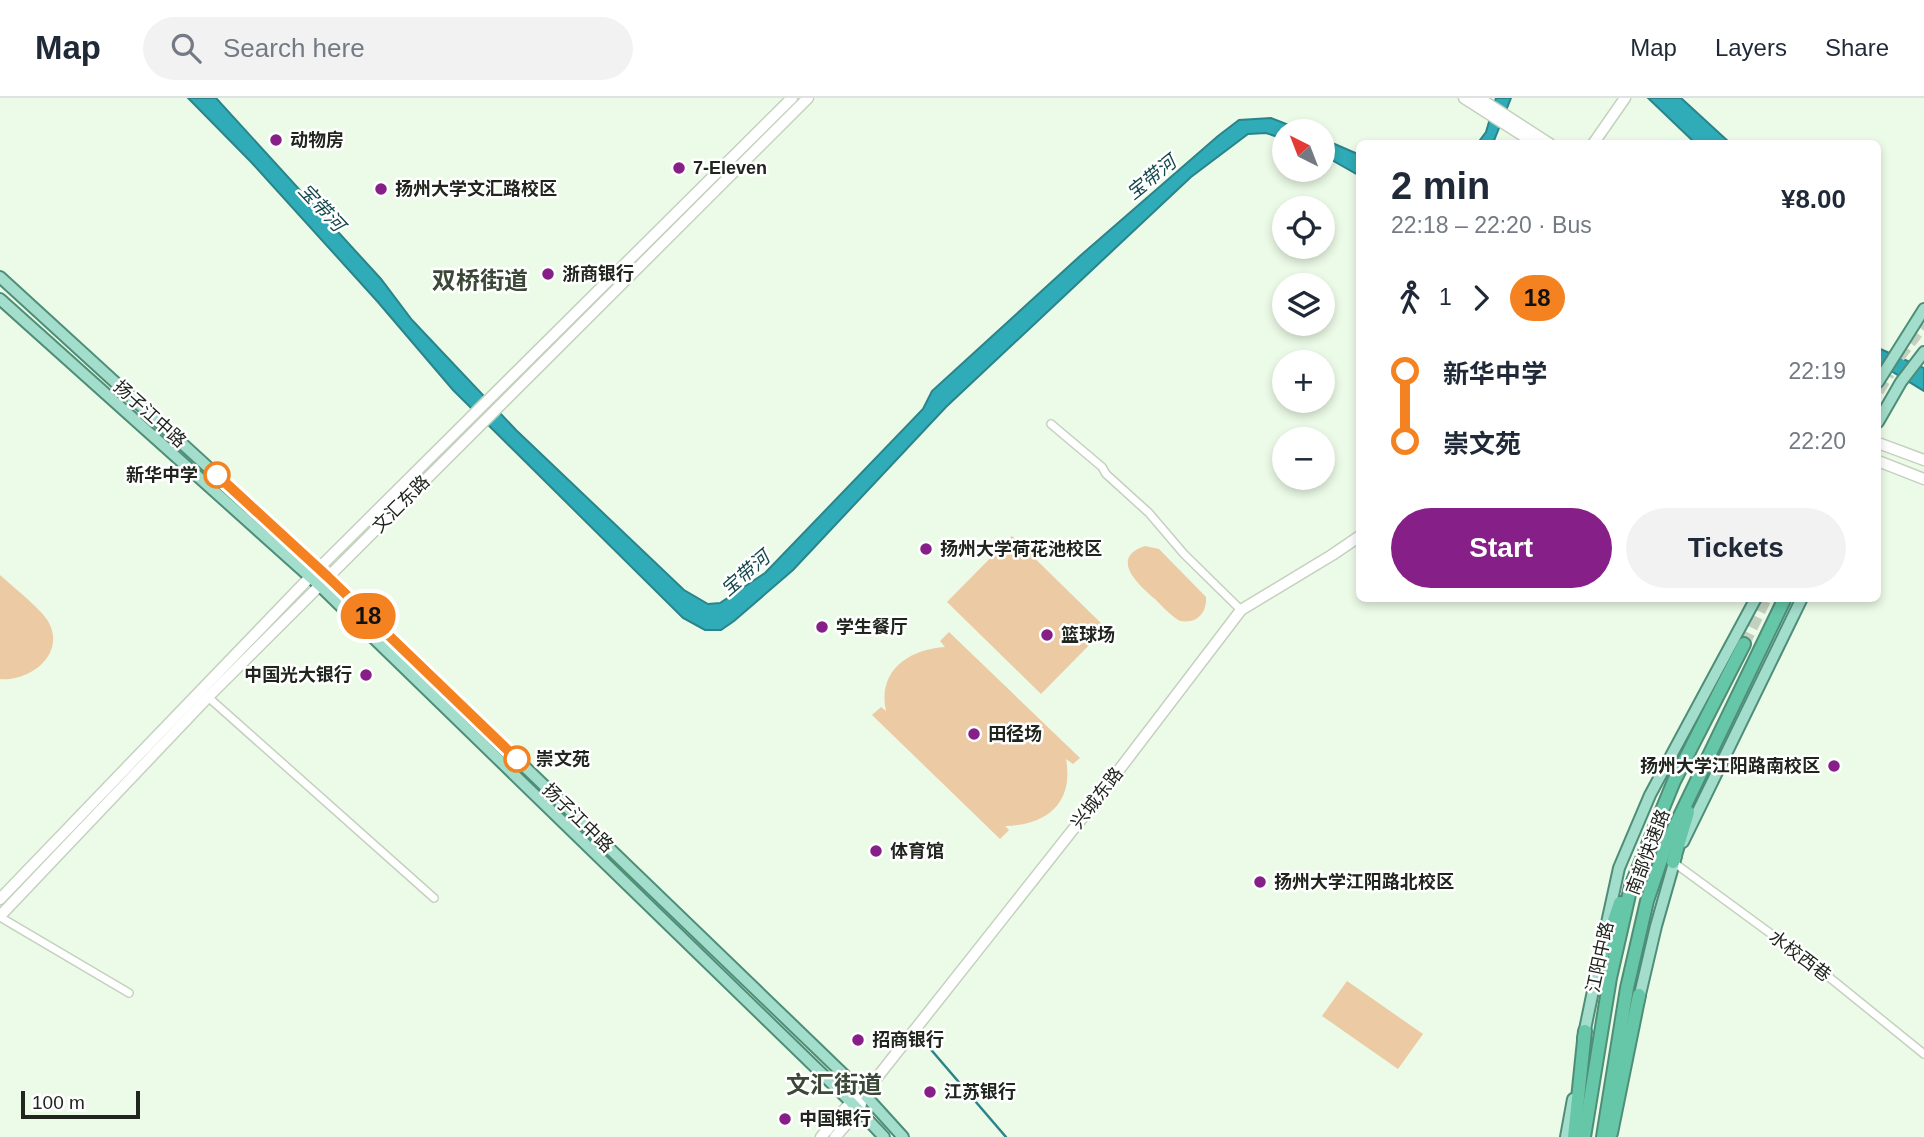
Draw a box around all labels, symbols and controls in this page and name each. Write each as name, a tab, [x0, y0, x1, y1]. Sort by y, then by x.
search box	[143, 17, 633, 80]
text: Map	[35, 29, 101, 66]
icon: search	[167, 29, 205, 67]
text: Search here	[223, 33, 365, 63]
text: Map	[1630, 34, 1677, 61]
text: Layers	[1715, 34, 1787, 61]
text: Share	[1825, 34, 1889, 61]
north arrow	[1272, 119, 1335, 182]
map controls	[1272, 119, 1335, 490]
place label: 动物房	[290, 130, 344, 150]
marker: 动物房	[268, 132, 284, 148]
water label: 宝带河	[1123, 149, 1183, 203]
place label: 7-Eleven	[693, 158, 767, 178]
marker: 7-Eleven	[671, 160, 687, 176]
text: 2 min	[1391, 165, 1490, 207]
water label: 宝带河	[295, 179, 351, 238]
place label: 扬州大学文汇路校区	[395, 179, 557, 199]
marker: 扬州大学文汇路校区	[373, 181, 389, 197]
text: ¥8.00	[1781, 184, 1846, 214]
button: locate	[1272, 196, 1335, 259]
text: 22:18 – 22:20 · Bus	[1391, 212, 1592, 238]
place label: 浙商银行	[562, 263, 634, 284]
marker: 浙商银行	[540, 266, 556, 282]
district label: 双桥街道	[432, 267, 528, 294]
button: layers	[1272, 273, 1335, 336]
icon: walk	[1391, 279, 1429, 317]
icon: forward	[1462, 279, 1500, 317]
text: 1	[1439, 284, 1452, 310]
text: 18	[1524, 284, 1551, 311]
button: +	[1272, 350, 1335, 413]
text: 22:19	[1788, 358, 1846, 384]
text: 新华中学	[1443, 359, 1547, 389]
street label: 扬子江中路	[110, 376, 190, 452]
button: −	[1272, 427, 1335, 490]
text: 22:20	[1788, 428, 1846, 454]
text: 崇文苑	[1443, 429, 1521, 459]
marker: 新华中学	[204, 462, 230, 488]
place label: 新华中学	[126, 465, 198, 485]
street label: 文汇东路	[368, 471, 434, 537]
button: Start	[1391, 508, 1612, 588]
button: Tickets	[1626, 508, 1846, 588]
place label: 扬州大学荷花池校区	[940, 539, 1102, 559]
marker: 扬州大学荷花池校区	[918, 541, 934, 557]
water label: 宝带河	[717, 544, 777, 600]
line badge: 18	[336, 593, 400, 639]
text: 18	[355, 602, 381, 629]
place label: 学生餐厅	[836, 617, 908, 637]
marker: 学生餐厅	[814, 619, 830, 635]
place label: 篮球场	[1061, 625, 1115, 645]
marker: 篮球场	[1039, 627, 1055, 643]
place label: 中国光大银行	[244, 664, 352, 685]
marker: 中国光大银行	[358, 667, 374, 683]
place label: 田径场	[988, 724, 1042, 744]
marker: 田径场	[966, 726, 982, 742]
marker: 崇文苑	[504, 746, 530, 772]
place label: 崇文苑	[536, 749, 590, 769]
place label: 扬州大学江阳路南校区	[1640, 756, 1820, 776]
marker: 扬州大学江阳路南校区	[1826, 758, 1842, 774]
street label: 兴城东路	[1067, 763, 1127, 833]
street label: 扬子江中路	[539, 780, 617, 856]
street label: 南部快速路	[1623, 806, 1673, 898]
place label: 体育馆	[890, 841, 944, 861]
marker: 体育馆	[868, 843, 884, 859]
place label: 扬州大学江阳路北校区	[1274, 872, 1454, 892]
marker: 扬州大学江阳路北校区	[1252, 874, 1268, 890]
street label: 江阳中路	[1583, 920, 1617, 994]
street label: 水校西巷	[1765, 926, 1835, 986]
place label: 招商银行	[872, 1029, 944, 1050]
marker: 招商银行	[850, 1032, 866, 1048]
district label: 文汇街道	[786, 1071, 882, 1098]
place label: 江苏银行	[944, 1081, 1016, 1102]
marker: 江苏银行	[922, 1084, 938, 1100]
scale bar	[21, 1088, 140, 1120]
text: 100 m	[32, 1092, 85, 1113]
place label: 中国银行	[799, 1108, 871, 1129]
marker: 中国银行	[777, 1111, 793, 1127]

